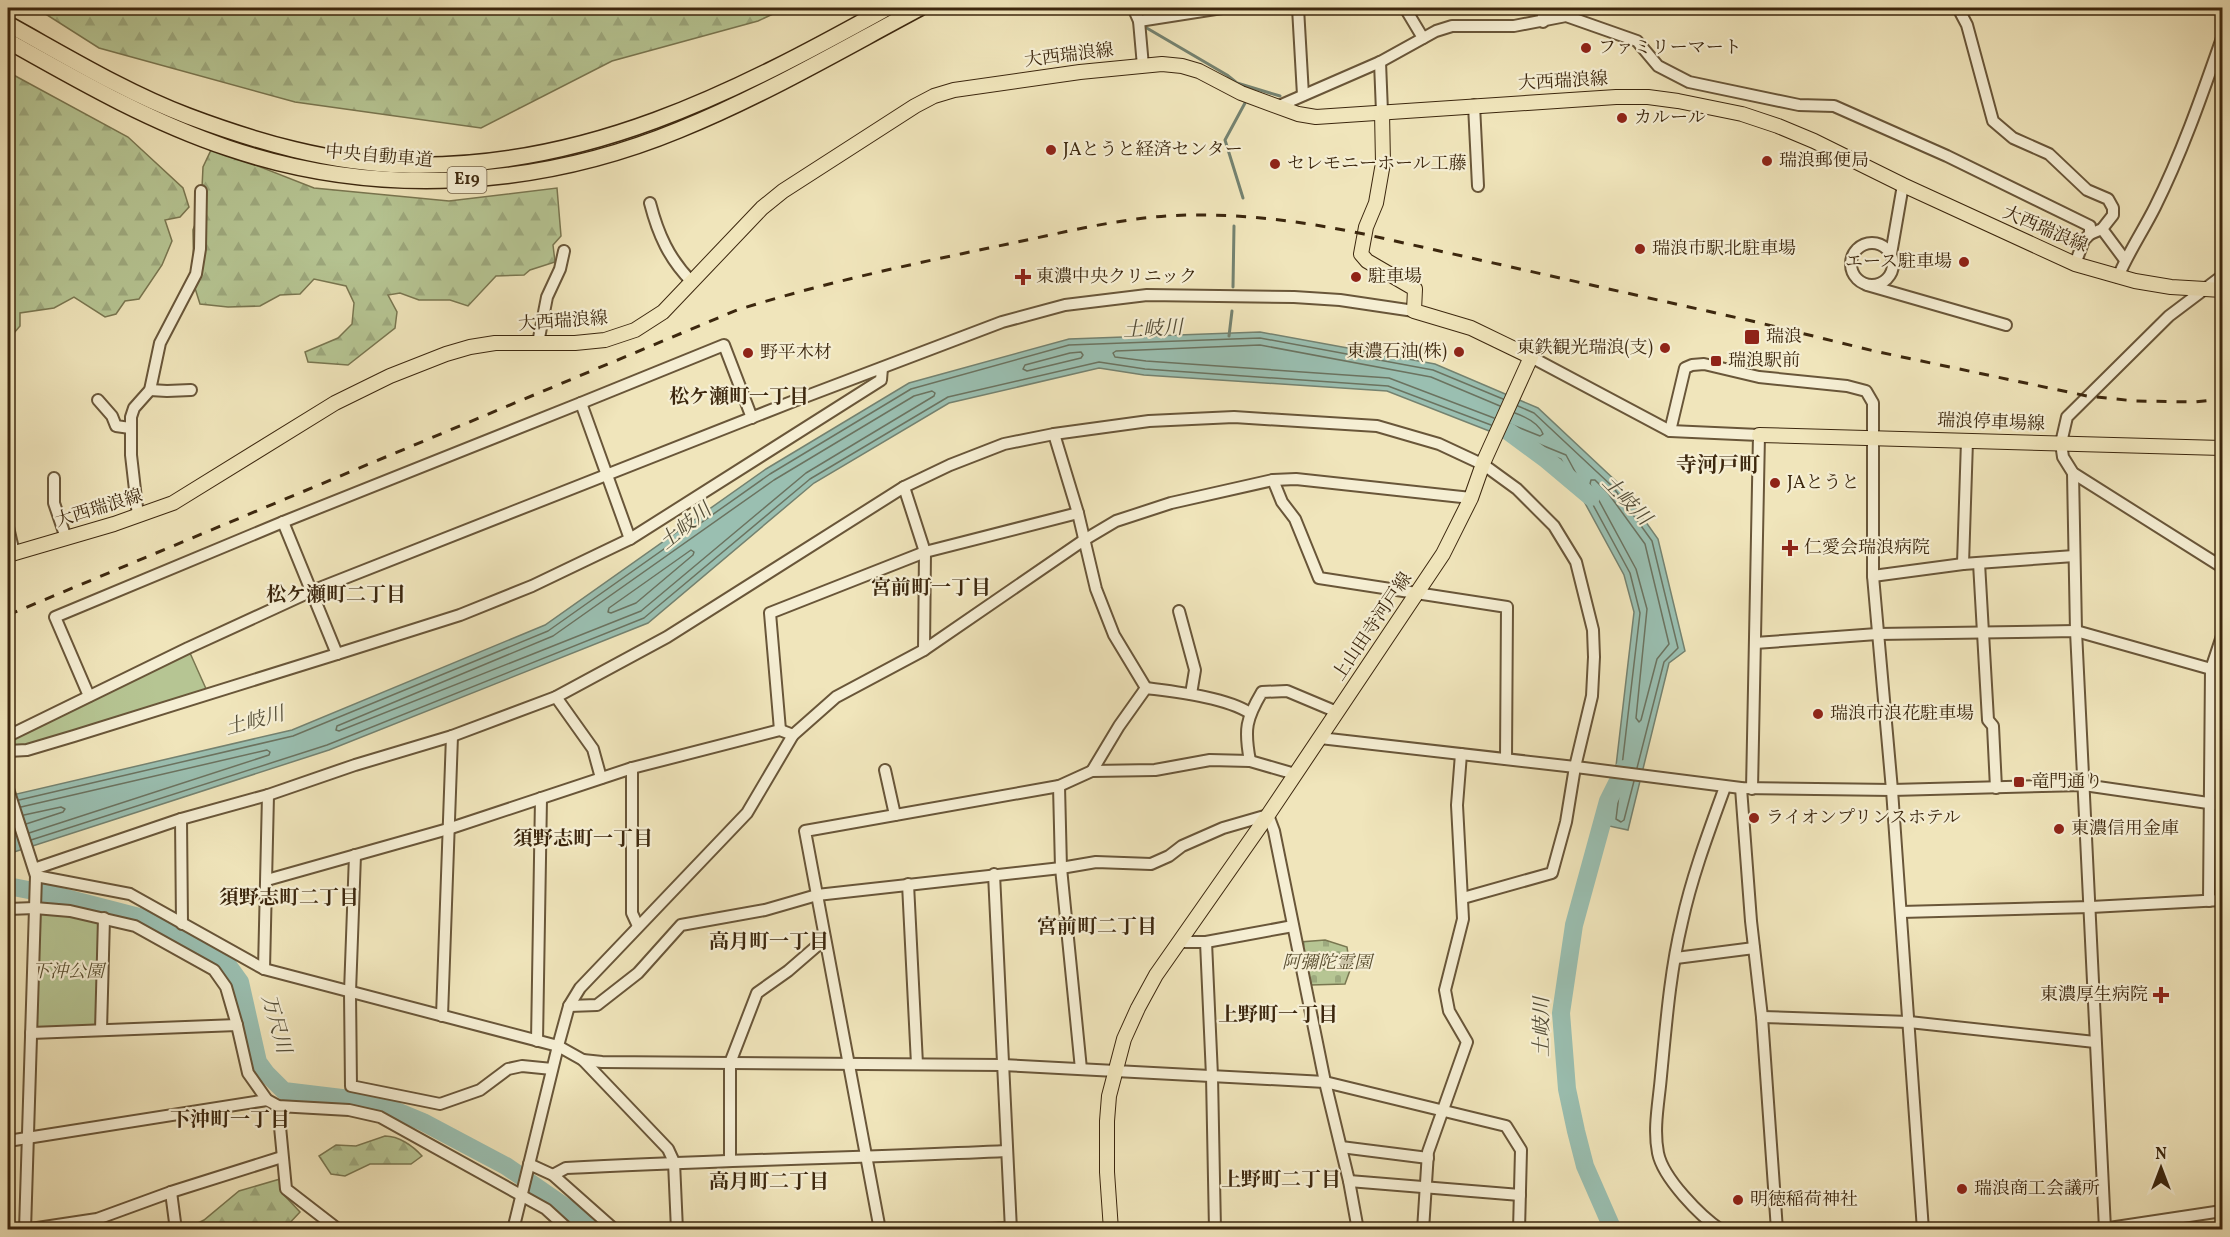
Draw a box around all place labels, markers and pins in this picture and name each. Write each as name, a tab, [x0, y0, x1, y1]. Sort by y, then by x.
place label: ファミリーマート	[1598, 36, 1742, 61]
marker: ファミリーマート	[1579, 41, 1593, 55]
place label: カルール	[1634, 106, 1706, 131]
marker: カルール	[1615, 111, 1629, 125]
place label: JAとうと経済センター	[1063, 138, 1243, 163]
marker: JAとうと経済センター	[1044, 143, 1058, 157]
place label: 瑞浪郵便局	[1779, 149, 1869, 174]
place label: セレモニーホール工藤	[1287, 152, 1467, 177]
marker: 瑞浪郵便局	[1760, 154, 1774, 168]
marker: セレモニーホール工藤	[1268, 157, 1282, 171]
place label: 瑞浪市駅北駐車場	[1652, 237, 1796, 262]
marker: 瑞浪市駅北駐車場	[1633, 242, 1647, 256]
place label: エース駐車場	[1845, 250, 1952, 275]
marker: エース駐車場	[1957, 255, 1971, 269]
place label: 東濃中央クリニック	[1036, 265, 1197, 290]
place label: 駐車場	[1368, 265, 1422, 290]
marker: 東濃中央クリニック	[1014, 268, 1032, 286]
marker: 駐車場	[1349, 270, 1363, 284]
place label: 瑞浪	[1766, 325, 1802, 350]
marker: 瑞浪	[1743, 328, 1761, 346]
place label: 東鉄観光瑞浪(支)	[1517, 336, 1653, 361]
place label: 東濃石油(株)	[1347, 340, 1447, 365]
place label: 野平木材	[760, 341, 832, 366]
marker: 東鉄観光瑞浪(支)	[1658, 341, 1672, 355]
marker: 東濃石油(株)	[1452, 345, 1466, 359]
marker: 野平木材	[741, 346, 755, 360]
place label: 瑞浪駅前	[1728, 349, 1800, 374]
marker: 瑞浪駅前	[1709, 354, 1723, 368]
place label: JAとうと	[1787, 471, 1860, 496]
marker: JAとうと	[1768, 476, 1782, 490]
place label: 仁愛会瑞浪病院	[1804, 536, 1930, 561]
marker: 仁愛会瑞浪病院	[1781, 539, 1799, 557]
place label: 瑞浪市浪花駐車場	[1830, 702, 1974, 727]
marker: 瑞浪市浪花駐車場	[1811, 707, 1825, 721]
place label: 竜門通り	[2031, 770, 2103, 795]
marker: 竜門通り	[2012, 775, 2026, 789]
place label: ライオンプリンスホテル	[1766, 806, 1961, 831]
marker: ライオンプリンスホテル	[1747, 811, 1761, 825]
place label: 東濃信用金庫	[2071, 817, 2179, 842]
marker: 東濃信用金庫	[2052, 822, 2066, 836]
place label: 東濃厚生病院	[2040, 983, 2148, 1008]
marker: 東濃厚生病院	[2152, 986, 2170, 1004]
place label: 瑞浪商工会議所	[1974, 1177, 2100, 1202]
marker: 瑞浪商工会議所	[1955, 1182, 1969, 1196]
place label: 明徳稲荷神社	[1750, 1188, 1858, 1213]
marker: 明徳稲荷神社	[1731, 1193, 1745, 1207]

